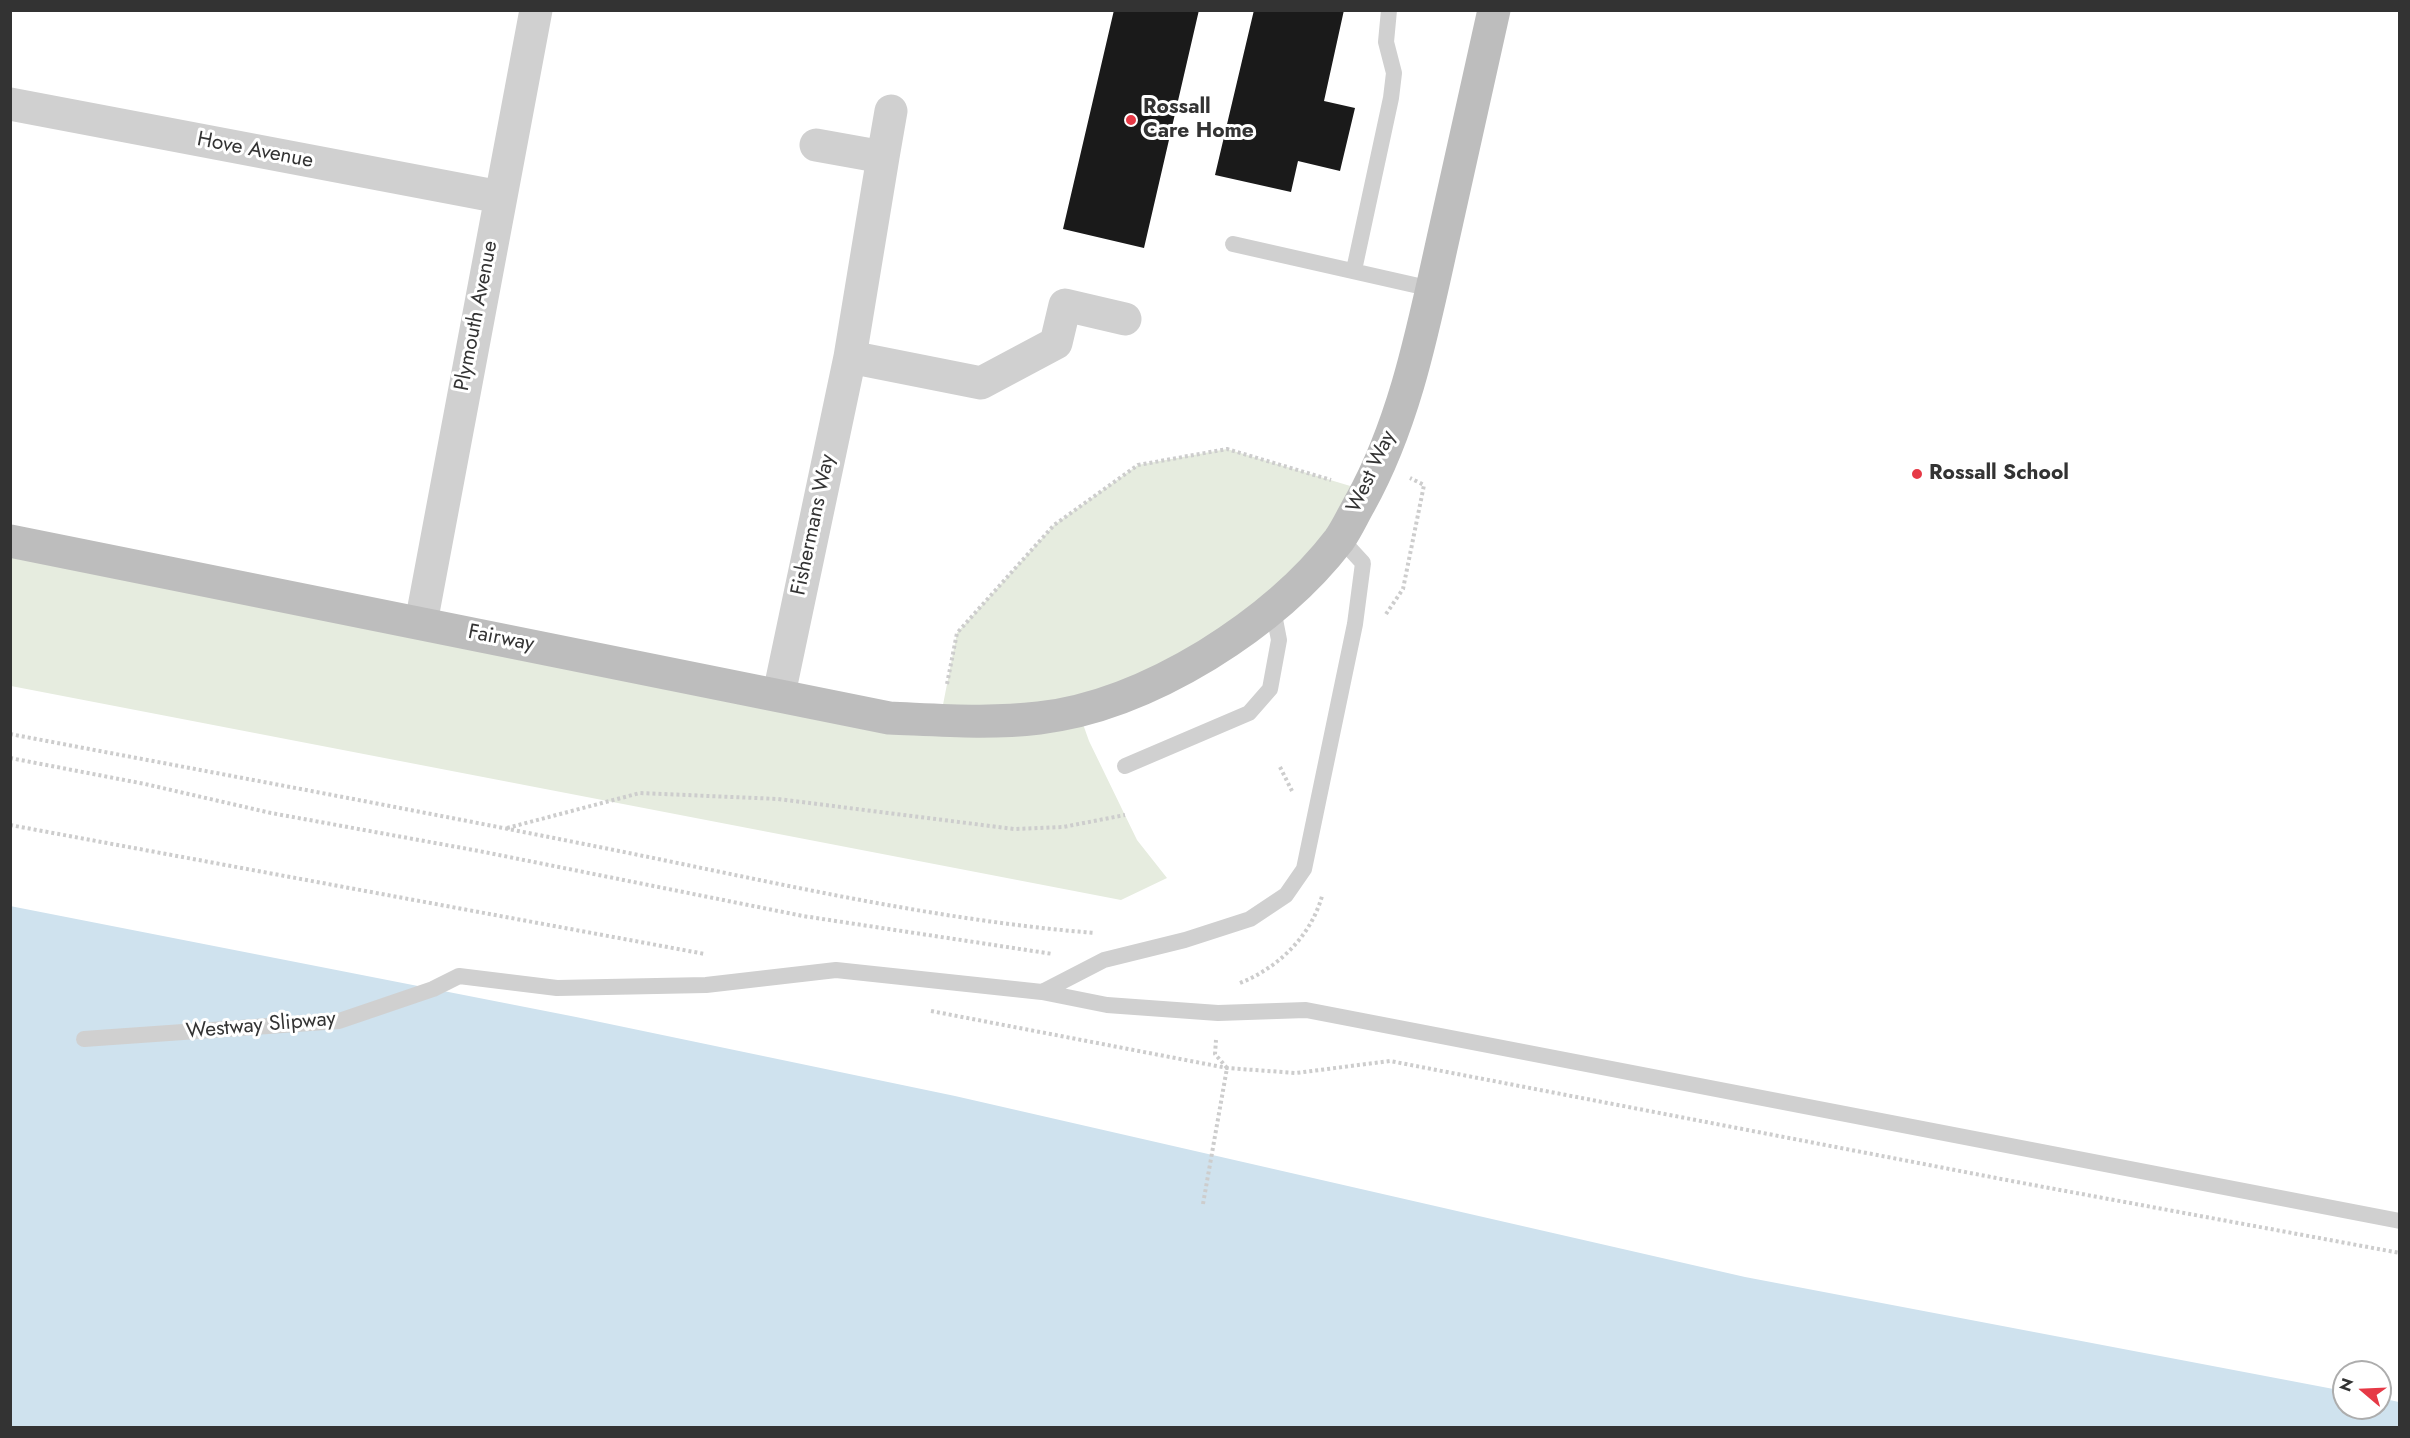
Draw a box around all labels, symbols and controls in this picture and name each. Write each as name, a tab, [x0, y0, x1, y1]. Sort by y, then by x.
place label: Rossall Care Home	[1143, 95, 1254, 145]
marker: Rossall Care Home	[1124, 113, 1138, 127]
street label: Hove Avenue	[195, 127, 315, 175]
street label: Plymouth Avenue	[450, 239, 504, 393]
street label: West Way	[1342, 427, 1402, 517]
street label: Fishermans Way	[787, 452, 841, 598]
place label: Rossall School	[1929, 461, 2069, 487]
marker: Rossall School	[1910, 467, 1924, 481]
street label: Fairway	[466, 620, 536, 658]
street label: Westway Slipway	[185, 1007, 337, 1045]
north arrow	[2332, 1360, 2392, 1420]
text: N	[2333, 1375, 2359, 1394]

